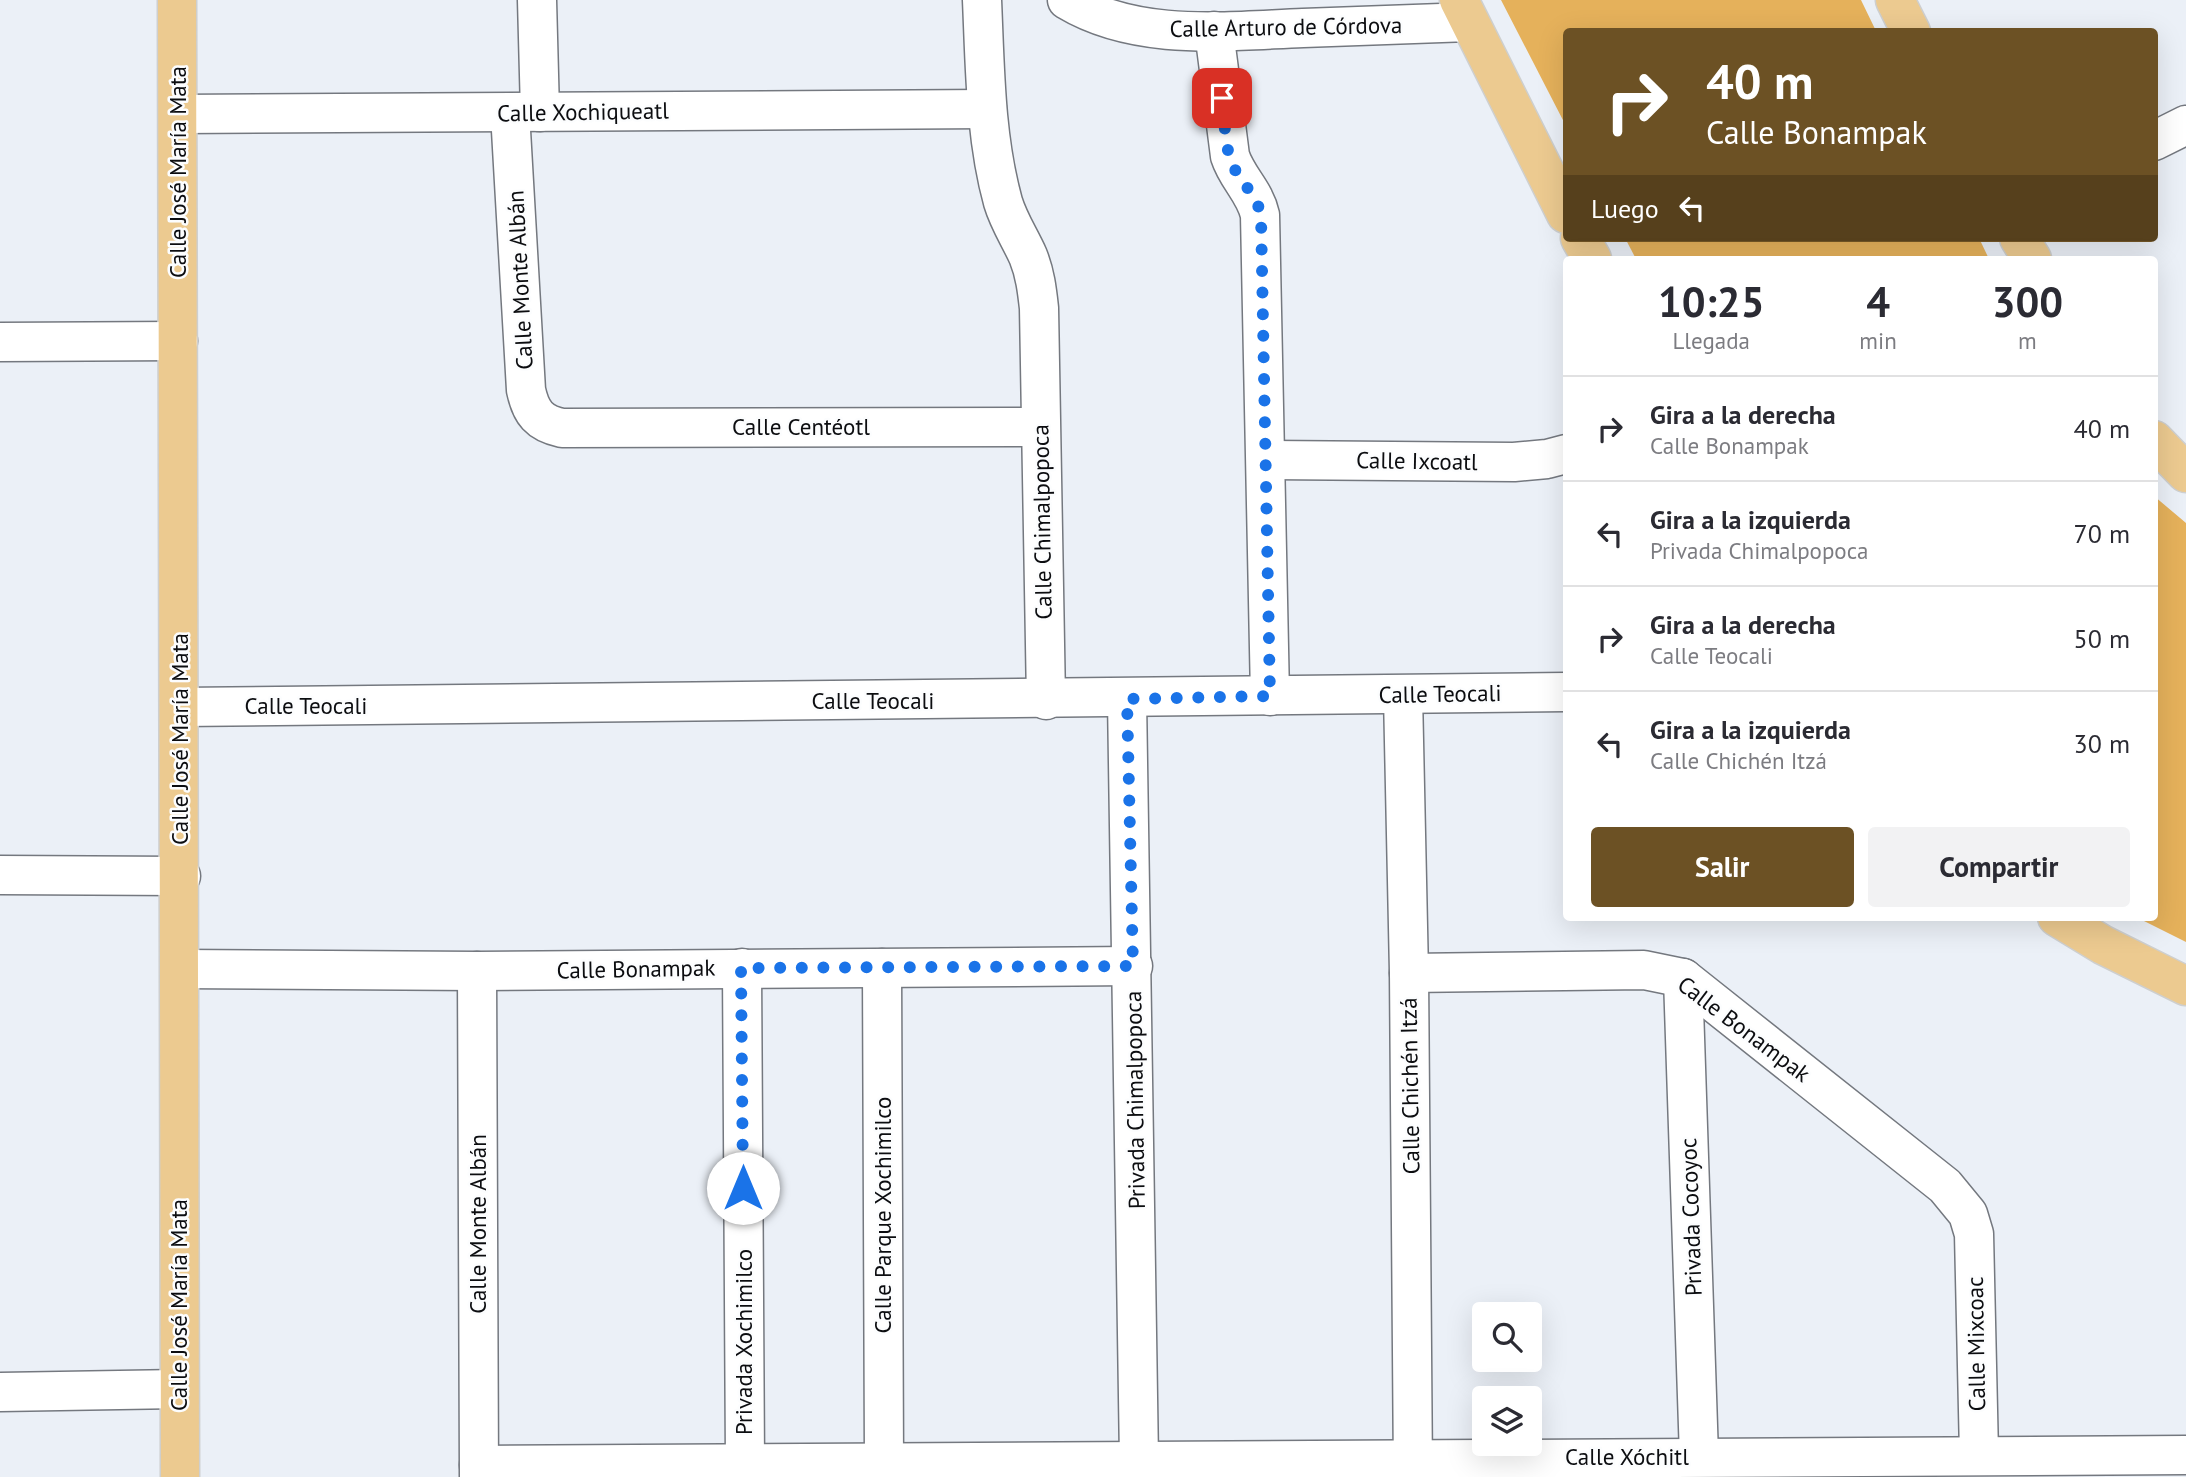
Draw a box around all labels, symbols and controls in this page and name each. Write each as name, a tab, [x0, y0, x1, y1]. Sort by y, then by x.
street label: Calle Arturo de Córdova	[1169, 10, 1403, 43]
text: 40 m	[1706, 49, 1813, 113]
icon: right	[1591, 56, 1682, 147]
street label: Calle José María Mata	[163, 66, 192, 278]
pin	[1192, 68, 1252, 128]
icon: arrive	[1203, 79, 1241, 117]
street label: Calle Xochiqueatl	[497, 95, 669, 127]
text: Calle Bonampak	[1706, 111, 1927, 153]
icon: left	[1673, 189, 1711, 227]
street label: Calle Monte Albán	[500, 190, 539, 371]
text: Luego	[1591, 192, 1659, 225]
text: 10:25	[1658, 274, 1764, 329]
text: 4	[1866, 274, 1890, 329]
text: 300	[1992, 274, 2063, 329]
text: Llegada	[1672, 326, 1750, 355]
text: min	[1859, 326, 1897, 355]
text: m	[2018, 326, 2037, 355]
text: Gira a la derecha	[1650, 398, 1836, 431]
icon: right	[1591, 410, 1629, 448]
street label: Calle Centéotl	[732, 412, 870, 441]
text: 40 m	[2074, 412, 2130, 445]
street label: Calle Chimalpopoca	[1025, 424, 1058, 620]
text: Calle Bonampak	[1650, 431, 1809, 460]
street label: Calle Ixcoatl	[1356, 445, 1478, 476]
text: Gira a la izquierda	[1650, 503, 1851, 536]
icon: left	[1591, 515, 1629, 553]
text: 70 m	[2074, 517, 2130, 550]
text: Privada Chimalpopoca	[1650, 536, 1868, 565]
text: Gira a la derecha	[1650, 608, 1836, 641]
icon: right	[1591, 620, 1629, 658]
text: 50 m	[2074, 622, 2130, 655]
street label: Calle José María Mata	[165, 633, 194, 845]
text: Calle Teocali	[1650, 641, 1773, 670]
street label: Calle Teocali	[1378, 678, 1502, 709]
street label: Calle Teocali	[812, 686, 934, 715]
street label: Calle Teocali	[245, 691, 367, 720]
text: Gira a la izquierda	[1650, 713, 1851, 746]
icon: left	[1591, 725, 1629, 763]
text: 30 m	[2074, 727, 2130, 760]
text: Calle Chichén Itzá	[1650, 746, 1827, 775]
button: Salir	[1591, 827, 1854, 907]
button: Compartir	[1868, 827, 2130, 907]
street label: Calle Bonampak	[556, 953, 716, 984]
street label: Calle Bonampak	[1672, 969, 1816, 1088]
street label: Privada Chimalpopoca	[1118, 991, 1151, 1209]
street label: Calle Chichén Itzá	[1393, 997, 1426, 1175]
street label: Calle Parque Xochimilco	[868, 1097, 897, 1333]
street label: Calle Monte Albán	[463, 1134, 492, 1314]
street label: Privada Cocoyoc	[1673, 1137, 1708, 1297]
position arrow	[706, 1151, 780, 1225]
street label: Calle José María Mata	[164, 1199, 193, 1411]
street label: Privada Xochimilco	[729, 1249, 758, 1435]
street label: Calle Mixcoac	[1960, 1276, 1991, 1412]
map controls	[1472, 1302, 1542, 1456]
button: search	[1472, 1302, 1542, 1372]
button: layers	[1472, 1386, 1542, 1456]
street label: Calle Xóchitl	[1565, 1442, 1689, 1471]

